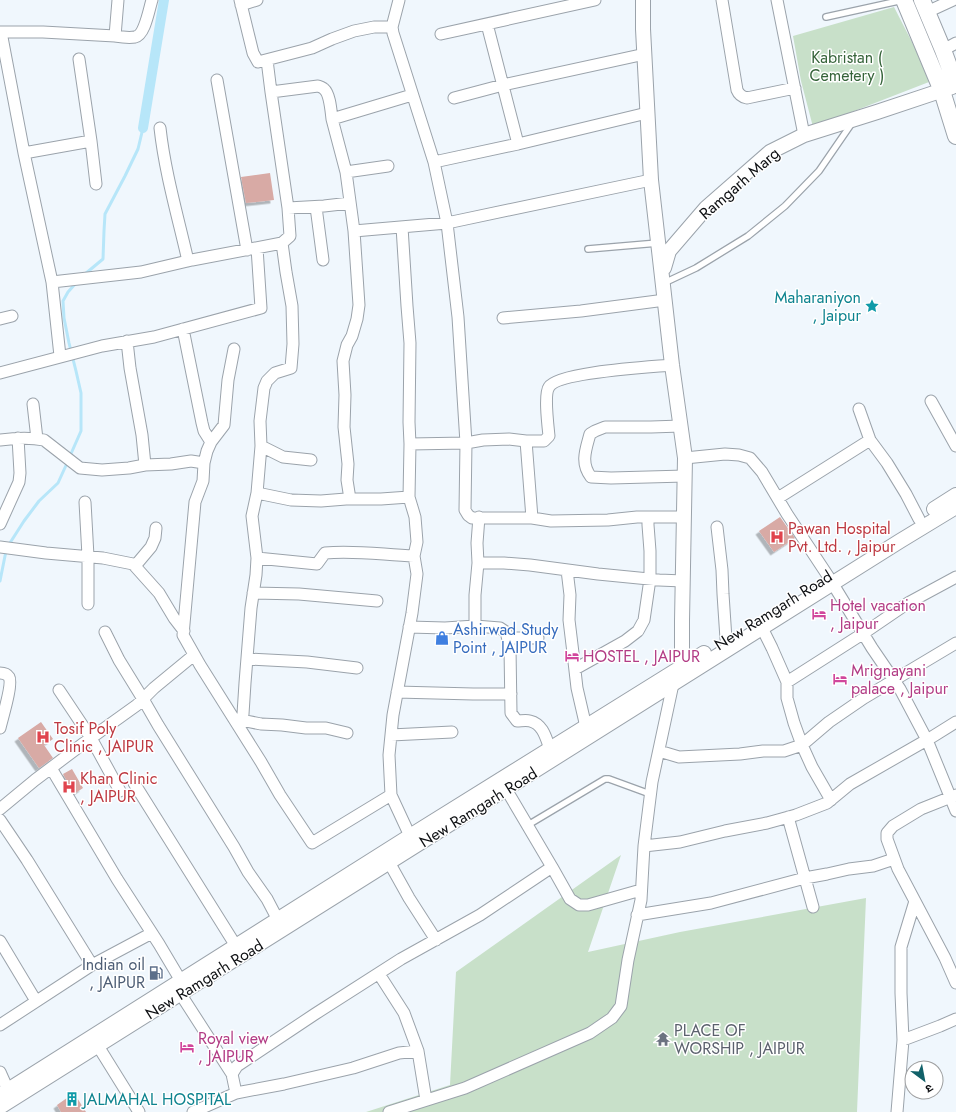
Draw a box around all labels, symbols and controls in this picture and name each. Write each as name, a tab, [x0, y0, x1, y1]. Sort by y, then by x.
park label: Kabristan ( Cemetery )	[810, 46, 884, 87]
street label: Ramgarh Marg	[694, 142, 784, 225]
place label: Maharaniyon , Jaipur	[775, 286, 862, 327]
place icon: Maharaniyon , Jaipur	[864, 298, 880, 314]
place label: Pawan Hospital Pvt. Ltd. , Jaipur	[788, 517, 896, 558]
hospital icon: Pawan Hospital Pvt. Ltd. , Jaipur	[769, 529, 785, 545]
street label: New Ramgarh Road	[710, 565, 837, 656]
place label: Hotel vacation , Jaipur	[830, 594, 926, 635]
hotel icon: Hotel vacation , Jaipur	[811, 606, 827, 622]
place label: Ashirwad Study Point , JAIPUR	[453, 618, 559, 659]
shop icon: Ashirwad Study Point , JAIPUR	[434, 630, 450, 646]
place label: HOSTEL , JAIPUR	[583, 645, 700, 668]
hotel icon: HOSTEL , JAIPUR	[564, 648, 580, 664]
place label: Mrignayani palace , Jaipur	[851, 659, 949, 700]
hotel icon: Mrignayani palace , Jaipur	[832, 671, 848, 687]
place label: Tosif Poly Clinic , JAIPUR	[54, 717, 154, 758]
hospital icon: Tosif Poly Clinic , JAIPUR	[35, 729, 51, 745]
street label: New Ramgarh Road	[415, 762, 542, 853]
place label: Khan Clinic , JAIPUR	[80, 767, 157, 808]
hospital icon: Khan Clinic , JAIPUR	[61, 779, 77, 795]
street label: New Ramgarh Road	[141, 934, 268, 1025]
place label: Indian oil , JAIPUR	[82, 953, 145, 994]
fuel station icon: Indian oil , JAIPUR	[148, 965, 164, 981]
place label: PLACE OF WORSHIP , JAIPUR	[674, 1019, 805, 1060]
place label: Royal view , JAIPUR	[198, 1027, 269, 1068]
temple icon: PLACE OF WORSHIP , JAIPUR	[655, 1031, 671, 1047]
hotel icon: Royal view , JAIPUR	[179, 1039, 195, 1055]
north arrow	[904, 1060, 944, 1100]
text: उ	[922, 1080, 936, 1097]
place label: JALMAHAL HOSPITAL	[81, 1088, 232, 1111]
building icon: JALMAHAL HOSPITAL	[64, 1091, 80, 1107]

